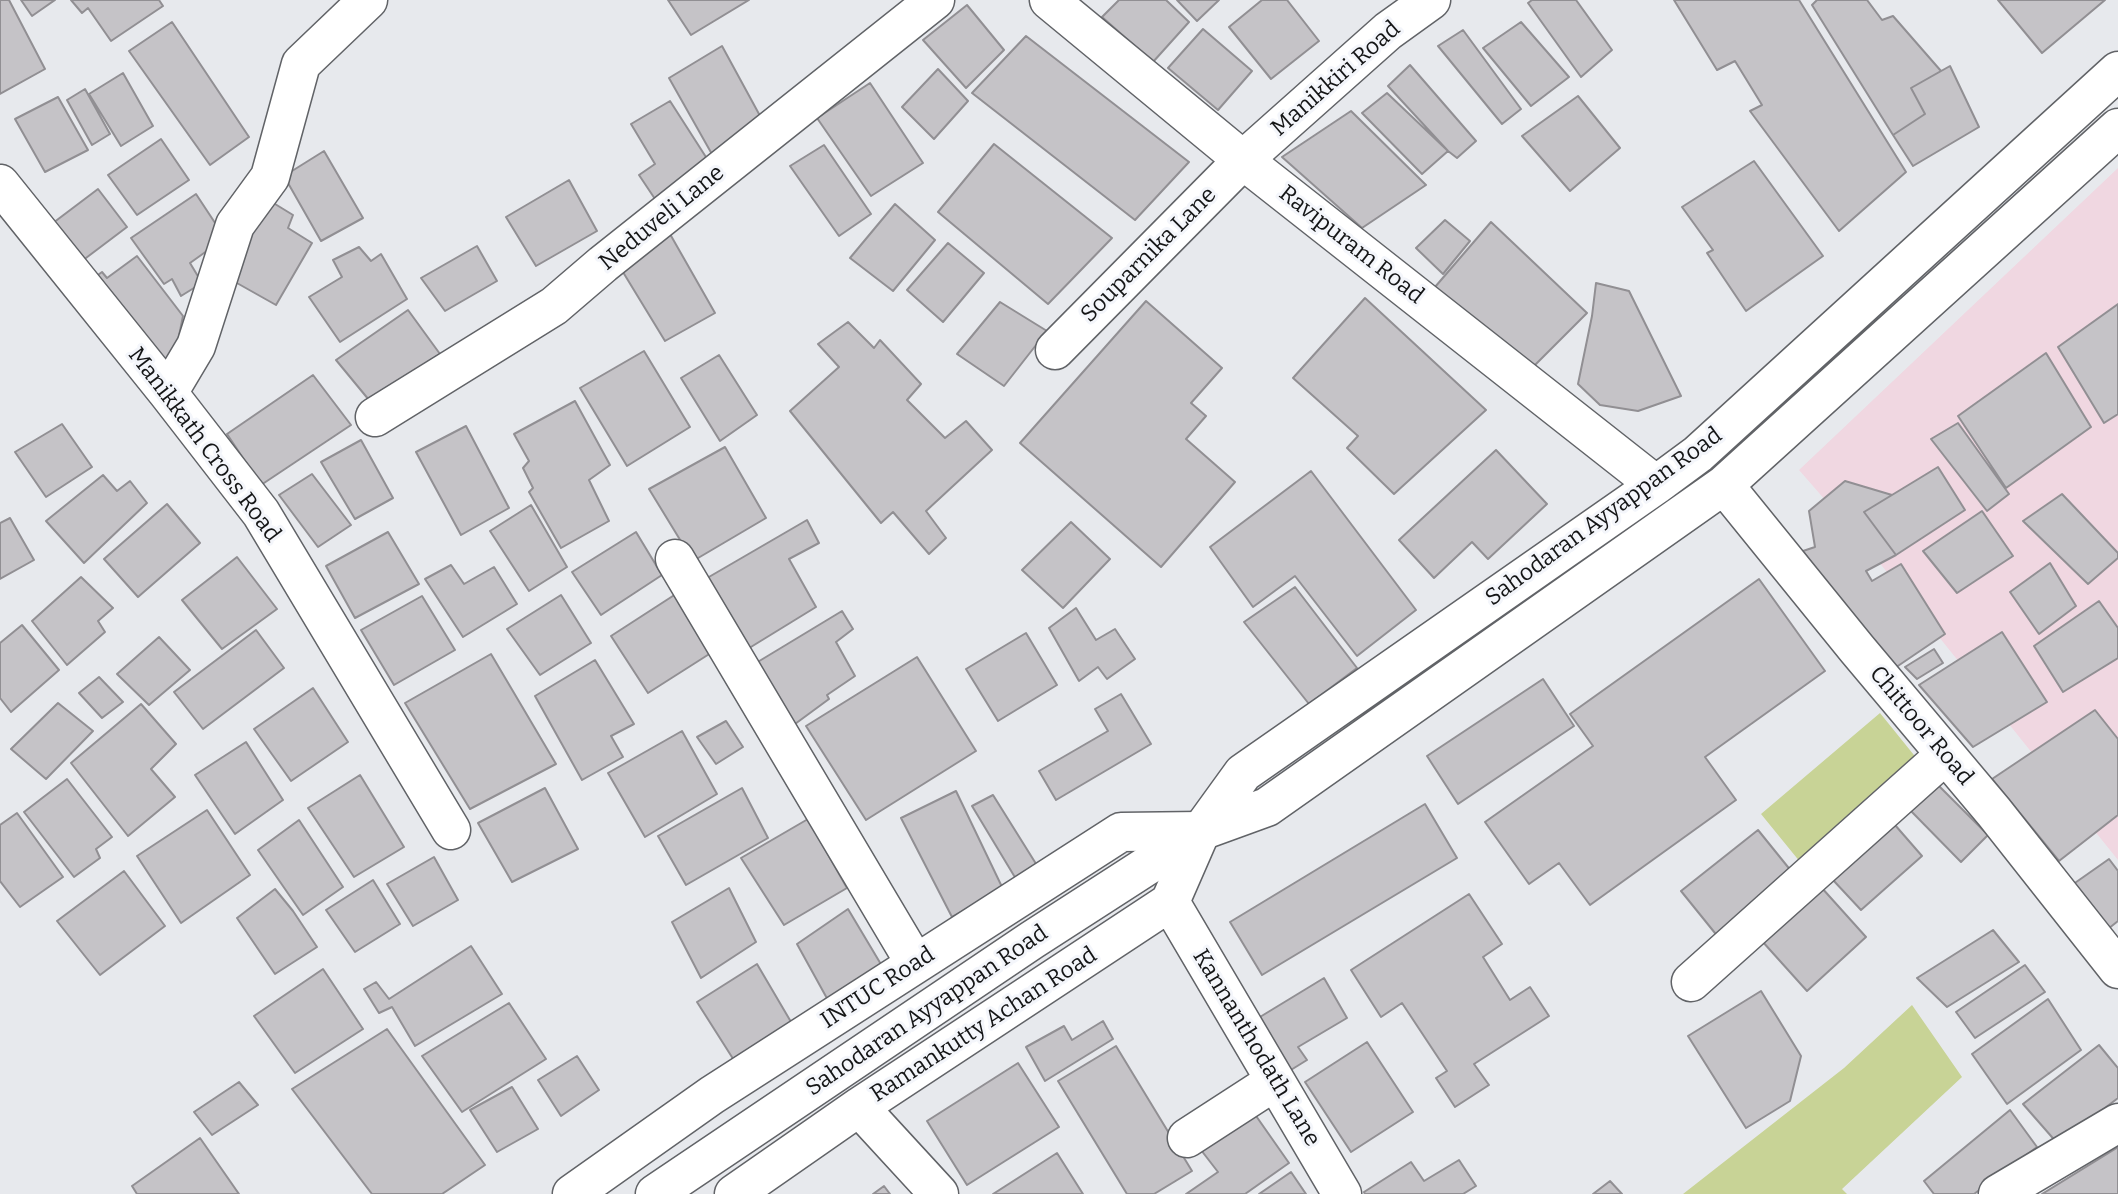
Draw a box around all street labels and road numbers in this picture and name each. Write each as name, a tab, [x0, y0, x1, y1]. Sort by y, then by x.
street label: Manikkiri Road	[1266, 16, 1406, 142]
street label: Neduveli Lane	[594, 159, 730, 277]
street label: Ravipuram Road	[1273, 180, 1429, 310]
street label: Souparnika Lane	[1076, 182, 1222, 328]
street label: Manikkath Cross Road	[122, 342, 286, 548]
street label: Sahodaran Ayyappan Road	[1480, 422, 1728, 612]
street label: Chittoor Road	[1863, 661, 1979, 791]
street label: Sahodaran Ayyappan Road	[801, 920, 1053, 1102]
street label: INTUC Road	[816, 941, 940, 1035]
street label: Ramankutty Achan Road	[866, 942, 1102, 1108]
street label: Kannanthodath Lane	[1186, 945, 1326, 1151]

